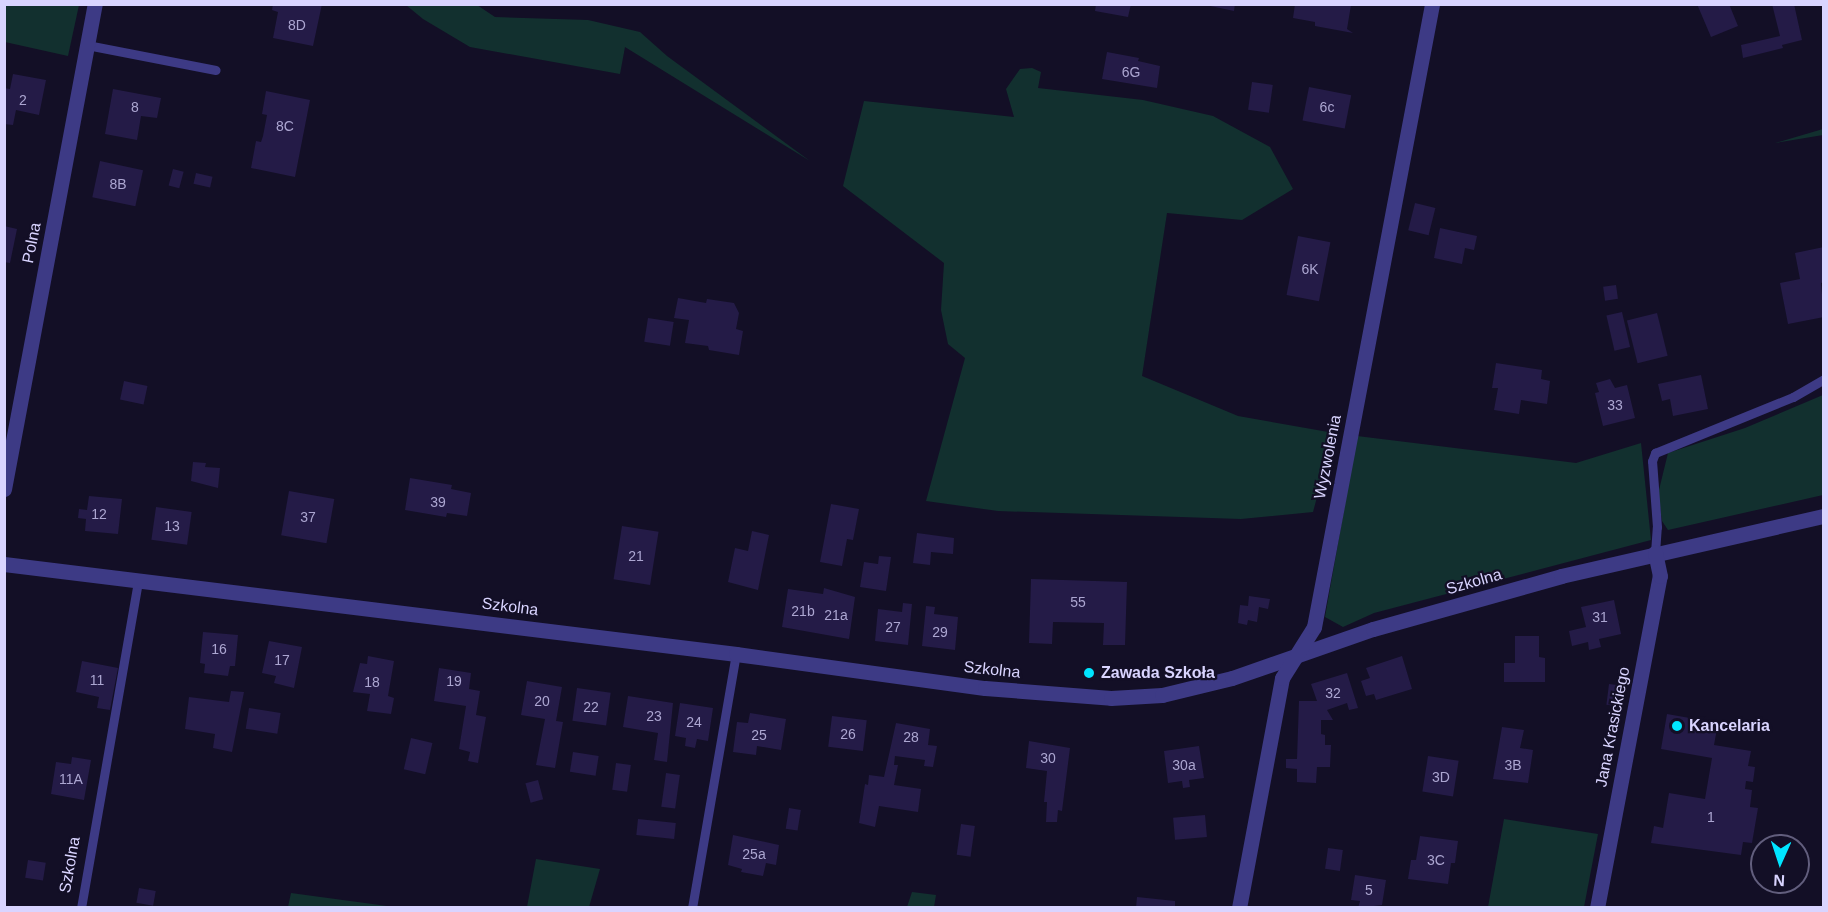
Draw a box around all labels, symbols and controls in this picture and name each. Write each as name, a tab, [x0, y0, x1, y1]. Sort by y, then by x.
house number: 8D	[288, 17, 306, 33]
house number: 6G	[1122, 64, 1140, 80]
house number: 2	[19, 92, 27, 108]
house number: 8	[131, 99, 139, 115]
house number: 6c	[1320, 99, 1334, 115]
house number: 8C	[276, 118, 294, 134]
house number: 8B	[109, 176, 127, 192]
street label: Polna	[19, 221, 45, 265]
house number: 6K	[1301, 261, 1319, 277]
house number: 33	[1607, 397, 1623, 413]
street label: Wyzwolenia	[1310, 413, 1346, 501]
house number: 39	[430, 494, 446, 510]
house number: 12	[91, 506, 107, 522]
house number: 37	[300, 509, 316, 525]
house number: 13	[164, 518, 180, 534]
house number: 21	[628, 548, 644, 564]
street label: Szkolna	[1444, 565, 1504, 599]
street label: Szkolna	[481, 594, 539, 620]
house number: 55	[1070, 594, 1086, 610]
house number: 21b	[791, 603, 815, 619]
house number: 21a	[824, 607, 848, 623]
house number: 31	[1592, 609, 1608, 625]
house number: 27	[885, 619, 901, 635]
house number: 29	[932, 624, 948, 640]
house number: 16	[211, 641, 227, 657]
house number: 17	[274, 652, 290, 668]
street label: Szkolna	[963, 657, 1021, 683]
place label: Zawada Szkoła	[1101, 663, 1215, 683]
street label: Jana Krasickiego	[1592, 665, 1634, 789]
marker: Zawada Szkoła	[1082, 666, 1096, 680]
house number: 11	[90, 672, 104, 688]
house number: 19	[446, 673, 462, 689]
house number: 18	[364, 674, 380, 690]
house number: 32	[1325, 685, 1341, 701]
house number: 20	[534, 693, 550, 709]
house number: 22	[583, 699, 599, 715]
house number: 23	[646, 708, 662, 724]
house number: 24	[686, 714, 702, 730]
place label: Kancelaria	[1689, 716, 1770, 736]
marker: Kancelaria	[1670, 719, 1684, 733]
house number: 26	[840, 726, 856, 742]
house number: 25	[751, 727, 767, 743]
house number: 28	[903, 729, 919, 745]
house number: 30	[1040, 750, 1056, 766]
house number: 30a	[1172, 757, 1196, 773]
house number: 3B	[1504, 757, 1522, 773]
house number: 3D	[1432, 769, 1450, 785]
house number: 11A	[59, 771, 83, 787]
house number: 1	[1707, 809, 1715, 825]
north arrow	[1750, 834, 1810, 894]
street label: Szkolna	[56, 835, 84, 895]
house number: 25a	[742, 846, 766, 862]
house number: 3C	[1427, 852, 1445, 868]
text: N	[1773, 872, 1785, 889]
house number: 5	[1365, 882, 1373, 898]

